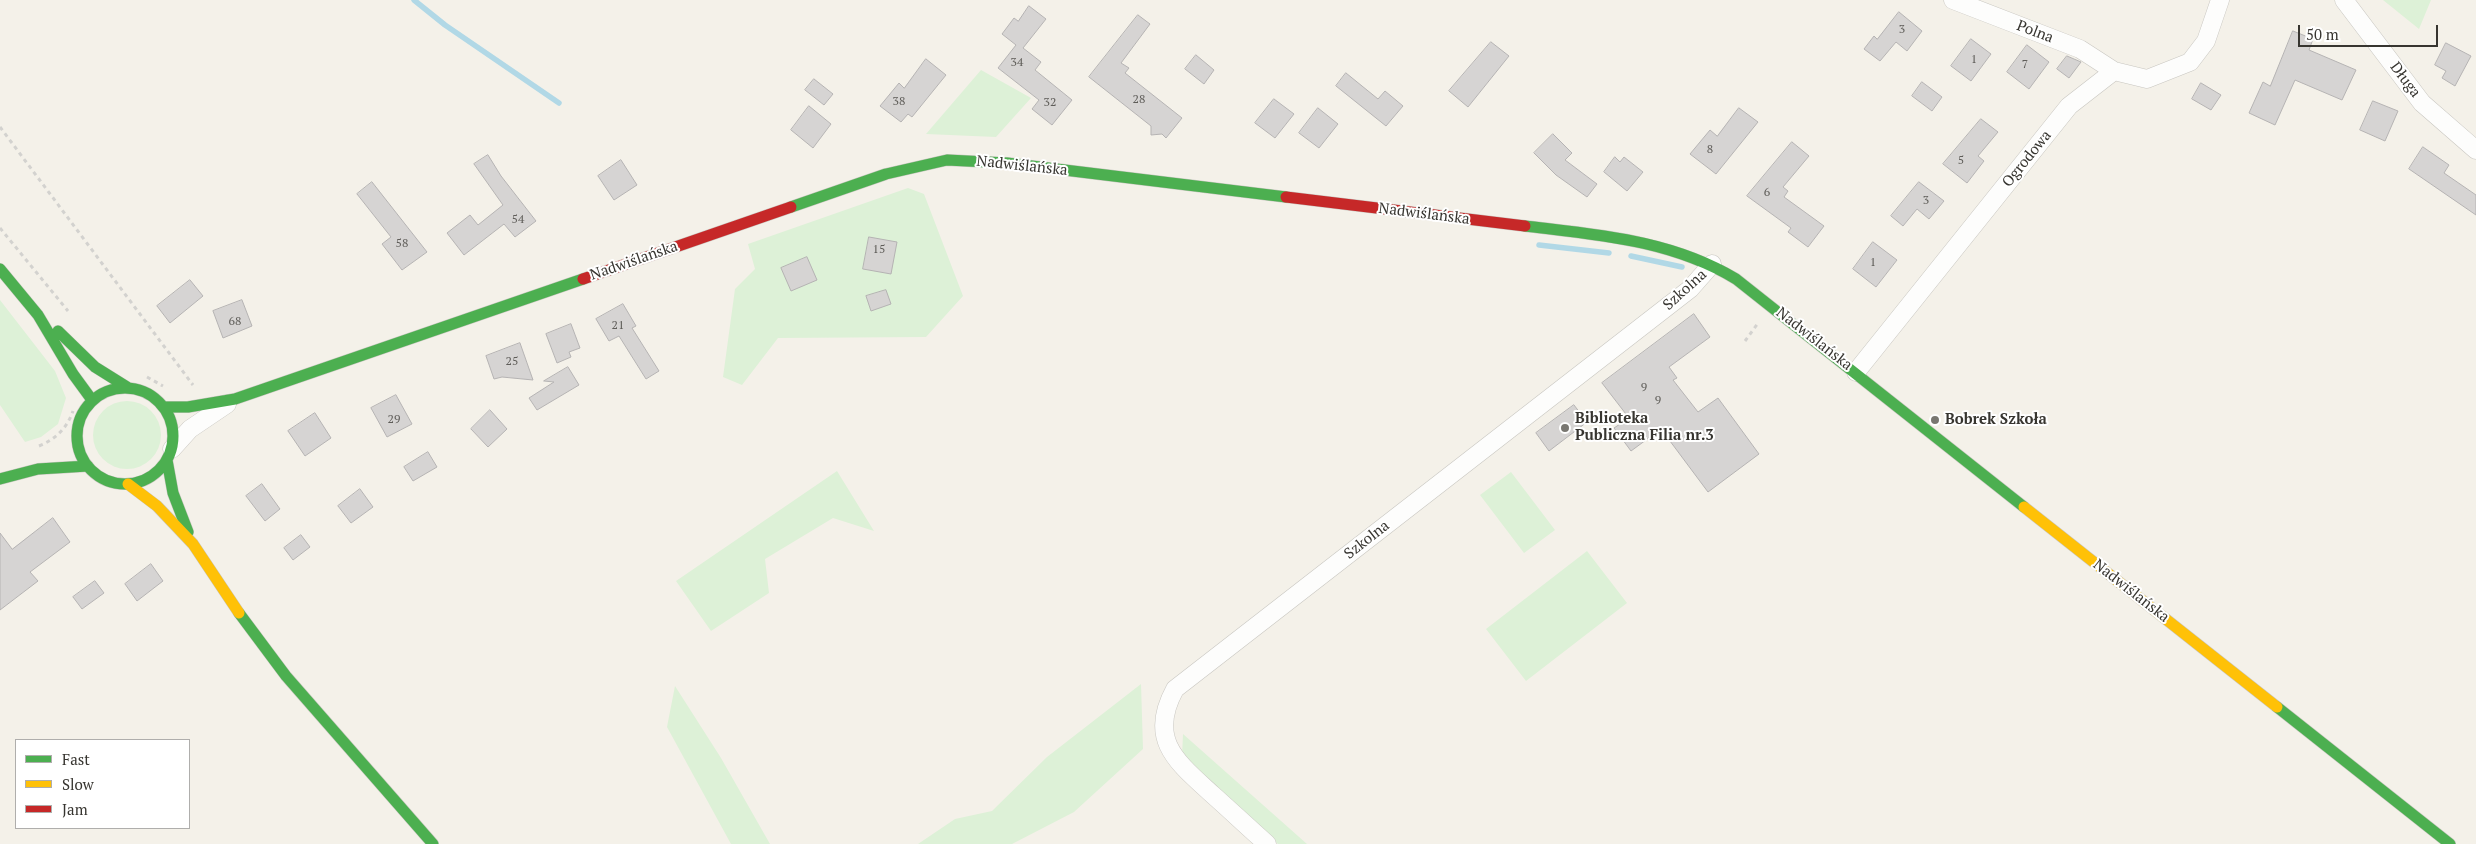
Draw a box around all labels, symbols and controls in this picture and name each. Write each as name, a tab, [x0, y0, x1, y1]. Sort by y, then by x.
scale bar	[2301, 15, 2441, 47]
street label: Polna	[2014, 17, 2056, 47]
house number: 3	[1899, 23, 1905, 37]
text: 50 m	[2306, 24, 2339, 44]
house number: 1	[1971, 53, 1977, 67]
house number: 34	[1011, 56, 1023, 70]
house number: 7	[2022, 58, 2028, 72]
street label: Długa	[2386, 59, 2424, 101]
house number: 28	[1133, 93, 1145, 107]
house number: 38	[893, 95, 905, 109]
house number: 32	[1044, 96, 1056, 110]
street label: Ogrodowa	[1999, 127, 2055, 191]
house number: 8	[1707, 143, 1713, 157]
street label: Nadwiślańska	[976, 152, 1068, 180]
house number: 5	[1958, 154, 1964, 168]
house number: 6	[1764, 186, 1770, 200]
house number: 3	[1923, 194, 1929, 208]
street label: Nadwiślańska	[1377, 199, 1471, 229]
house number: 54	[512, 213, 524, 227]
house number: 58	[396, 237, 408, 251]
street label: Nadwiślańska	[588, 238, 680, 284]
house number: 15	[873, 243, 885, 257]
house number: 1	[1870, 256, 1876, 270]
street label: Szkolna	[1660, 266, 1710, 314]
street label: Nadwiślańska	[1772, 304, 1856, 374]
house number: 68	[229, 315, 241, 329]
house number: 21	[612, 319, 624, 333]
house number: 25	[506, 355, 518, 369]
house number: 9	[1641, 381, 1647, 395]
house number: 9	[1655, 394, 1661, 408]
place label: Biblioteka Publiczna Filia nr.3	[1575, 410, 1714, 445]
place label: Bobrek Szkoła	[1945, 411, 2047, 429]
house number: 29	[388, 413, 400, 427]
marker: Bobrek Szkoła	[1929, 414, 1941, 426]
marker: Biblioteka Publiczna Filia nr.3	[1559, 422, 1571, 434]
street label: Szkolna	[1341, 517, 1393, 563]
street label: Nadwiślańska	[2089, 556, 2173, 626]
legend	[15, 739, 190, 829]
text: Fast	[62, 749, 90, 769]
text: Slow	[62, 774, 94, 794]
text: Jam	[62, 799, 88, 819]

